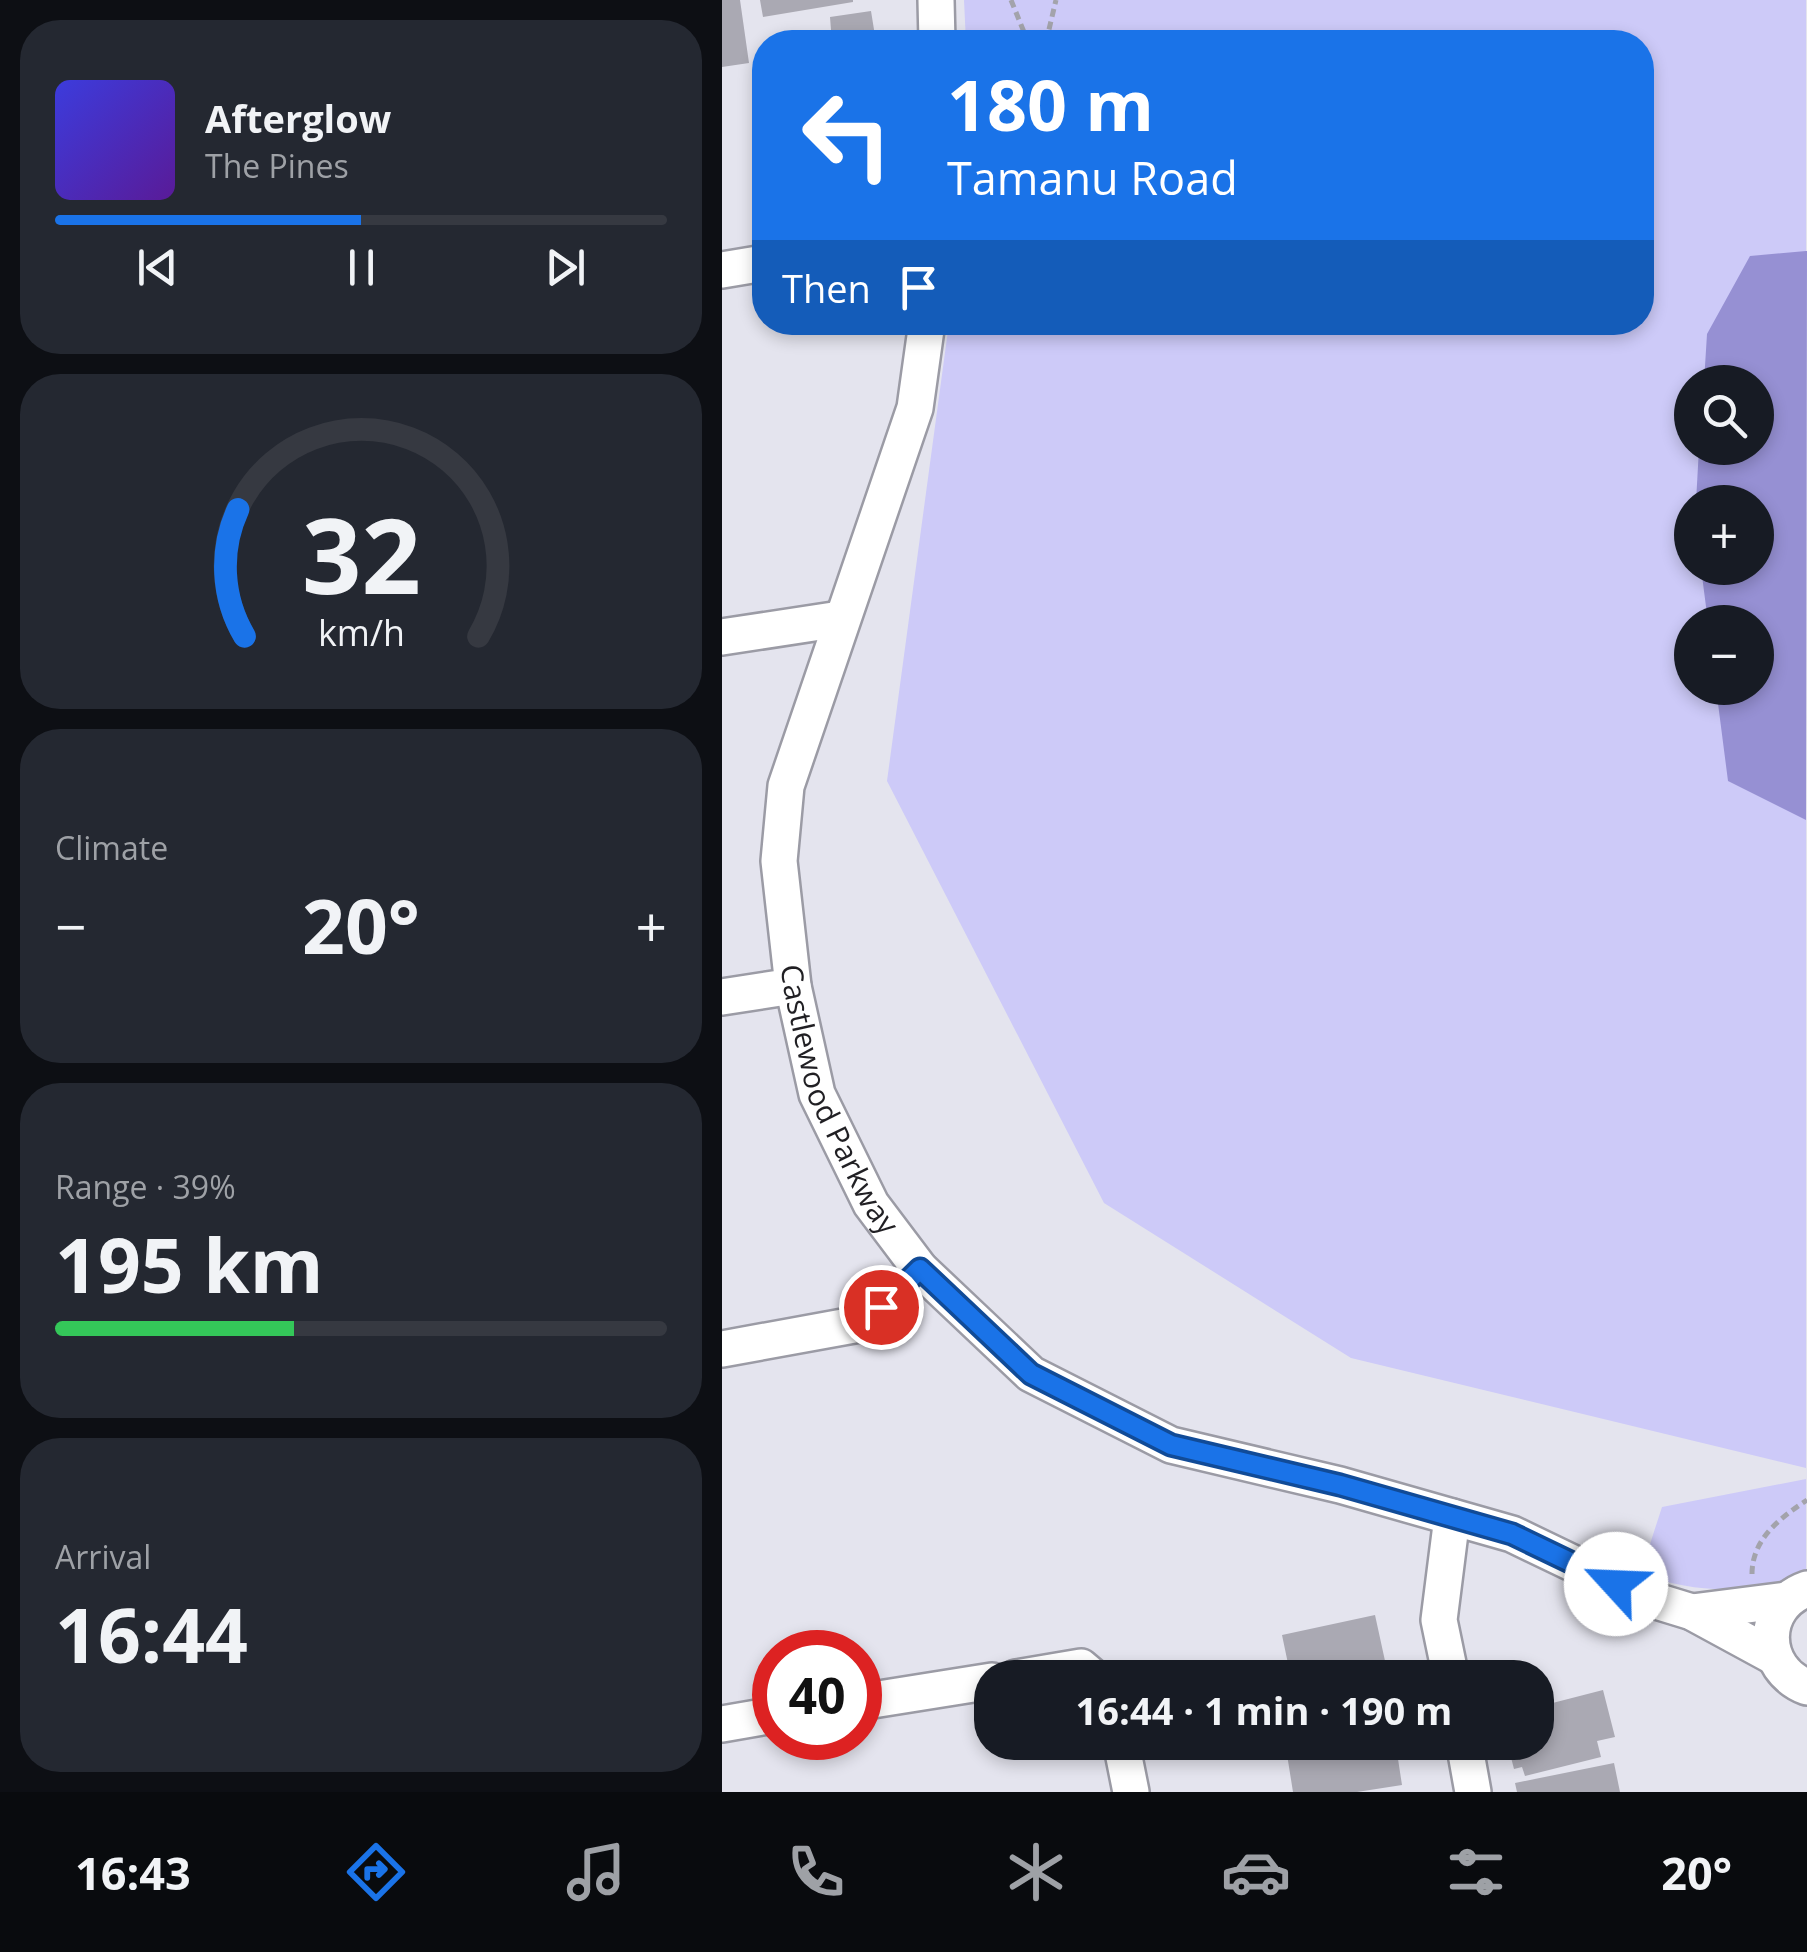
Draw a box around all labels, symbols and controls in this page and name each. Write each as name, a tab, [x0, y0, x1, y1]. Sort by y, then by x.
text: 180 m	[947, 56, 1154, 152]
icon: left	[782, 70, 912, 200]
text: Afterglow	[205, 92, 391, 144]
text: The Pines	[205, 144, 349, 187]
text: Tamanu Road	[947, 147, 1238, 208]
icon: previous	[130, 240, 185, 295]
icon: pause	[334, 240, 389, 295]
icon: next	[538, 240, 593, 295]
icon: arrive	[891, 260, 946, 315]
text: Then	[782, 262, 871, 314]
map controls	[1674, 365, 1774, 705]
button: search	[1674, 365, 1774, 465]
text: 32	[302, 483, 420, 624]
button: +	[1674, 485, 1774, 585]
button: −	[1674, 605, 1774, 705]
text: km/h	[318, 608, 404, 656]
text: Climate	[55, 826, 168, 869]
text: 20°	[302, 874, 420, 976]
text: −	[55, 888, 86, 963]
text: +	[636, 888, 667, 963]
street label: Castlewood Parkway	[772, 962, 909, 1243]
text: Range · 39%	[55, 1165, 236, 1208]
text: 195 km	[55, 1213, 323, 1315]
pin	[839, 1265, 924, 1350]
icon: arrive	[854, 1280, 909, 1335]
position arrow	[1564, 1532, 1668, 1636]
text: Arrival	[55, 1535, 151, 1578]
text: 16:44	[55, 1583, 248, 1685]
speed limit sign: 40	[752, 1630, 882, 1760]
text: 16:44 · 1 min · 190 m	[1076, 1684, 1452, 1736]
icon: directions	[341, 1837, 411, 1907]
icon: music	[561, 1837, 631, 1907]
icon: phone	[781, 1837, 851, 1907]
icon: climate	[1001, 1837, 1071, 1907]
icon: car	[1221, 1837, 1291, 1907]
icon: filters	[1441, 1837, 1511, 1907]
text: 16:43	[75, 1842, 191, 1903]
text: 20°	[1661, 1842, 1732, 1903]

